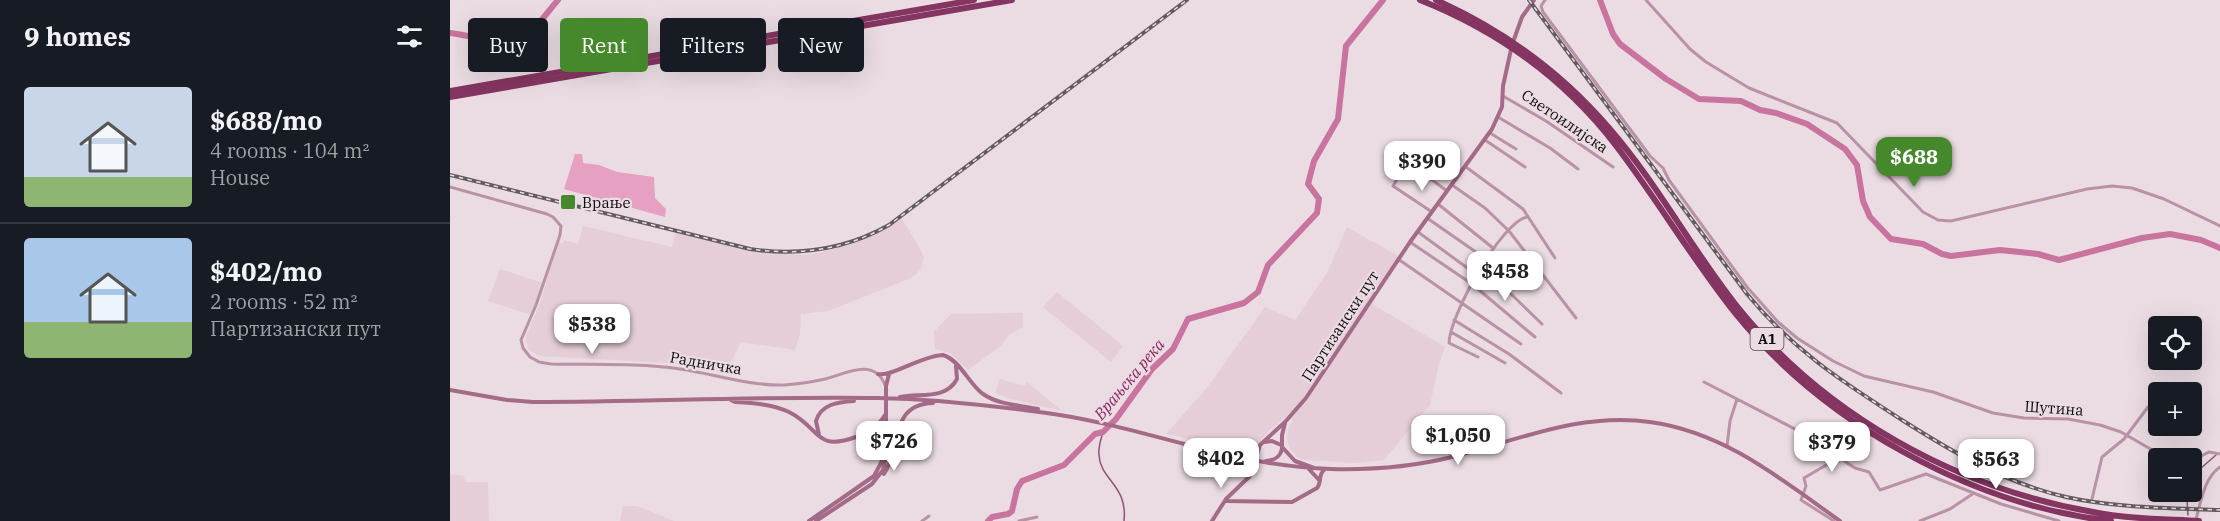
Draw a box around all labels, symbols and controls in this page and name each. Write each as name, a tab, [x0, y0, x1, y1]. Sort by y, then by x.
chip: Buy	[468, 18, 548, 72]
chip: Rent	[560, 18, 648, 72]
chip: Filters	[660, 18, 766, 72]
chip: New	[778, 18, 864, 72]
text: 9 homes	[24, 19, 131, 53]
icon: filters	[393, 20, 426, 53]
street label: Светоилијска	[1518, 85, 1612, 157]
text: $688/mo	[210, 103, 322, 137]
icon: home	[72, 111, 144, 183]
text: 4 rooms · 104 m²	[210, 137, 369, 164]
pin: $688	[1878, 137, 1950, 188]
pin: $390	[1386, 141, 1458, 192]
text: $688	[1890, 143, 1938, 170]
text: $390	[1398, 147, 1446, 174]
text: House	[210, 164, 270, 191]
marker: Врање	[559, 193, 577, 211]
place label: Врање	[582, 193, 631, 212]
pin: $458	[1469, 251, 1541, 302]
text: $402/mo	[210, 254, 322, 288]
text: $458	[1481, 257, 1529, 284]
icon: home	[72, 262, 144, 334]
street label: Партизански пут	[1297, 267, 1383, 385]
text: 2 rooms · 52 m²	[210, 288, 357, 315]
pin: $538	[556, 304, 628, 355]
text: $538	[568, 310, 616, 337]
text: Партизански пут	[210, 315, 381, 342]
map controls	[2148, 316, 2202, 502]
button: locate	[2148, 316, 2202, 370]
road number: A1	[1750, 328, 1784, 350]
water label: Врањска река	[1089, 334, 1169, 424]
street label: Радничка	[669, 347, 743, 379]
button: +	[2148, 382, 2202, 436]
street label: Шутина	[2024, 396, 2084, 420]
pin: $1,050	[1409, 415, 1507, 466]
pin: $726	[858, 421, 930, 472]
text: $1,050	[1425, 421, 1491, 448]
pin: $379	[1796, 422, 1868, 473]
text: $726	[870, 427, 918, 454]
text: $379	[1808, 428, 1856, 455]
pin: $402	[1185, 438, 1257, 489]
pin: $563	[1960, 439, 2032, 490]
text: $402	[1197, 444, 1245, 471]
text: $563	[1972, 445, 2020, 472]
button: −	[2148, 448, 2202, 502]

